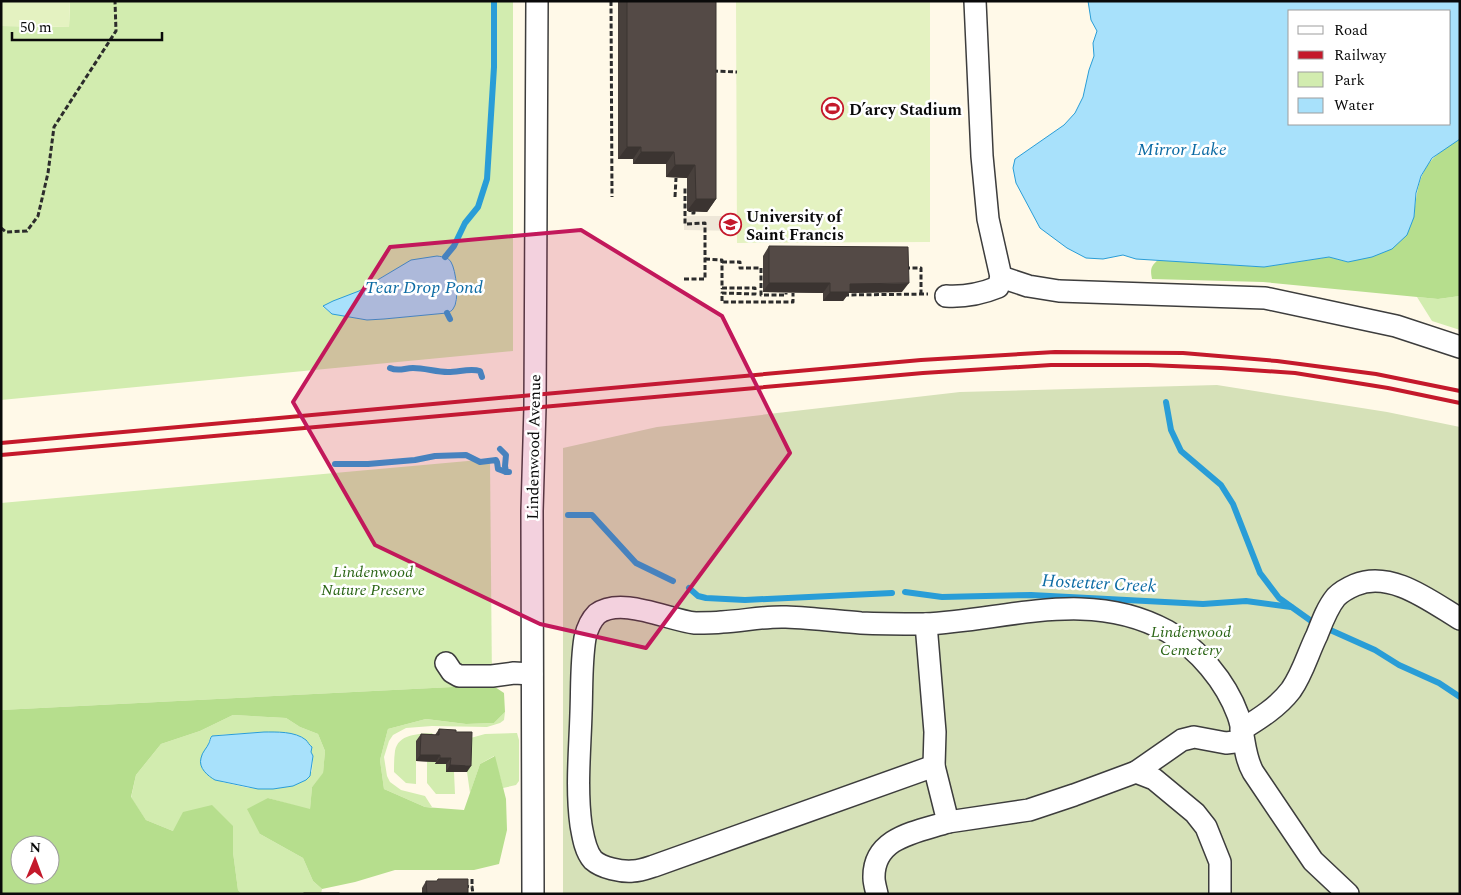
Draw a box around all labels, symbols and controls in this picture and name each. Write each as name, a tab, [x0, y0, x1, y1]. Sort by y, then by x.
scale bar	[12, 10, 162, 42]
legend	[1288, 10, 1451, 125]
text: 50 m	[20, 16, 52, 39]
text: Road	[1334, 19, 1368, 42]
text: Railway	[1334, 44, 1387, 67]
text: Park	[1334, 69, 1365, 92]
text: Water	[1334, 94, 1374, 117]
sports icon: D’arcy Stadium	[821, 97, 845, 121]
place label: D’arcy Stadium	[849, 98, 962, 122]
water label: Mirror Lake	[1137, 136, 1227, 163]
place label: University of Saint Francis	[746, 205, 844, 247]
school or university icon: University of Saint Francis	[718, 213, 742, 237]
water label: Tear Drop Pond	[365, 274, 483, 301]
street label: Lindenwood Avenue	[521, 374, 547, 520]
park label: Lindenwood Nature Preserve	[321, 560, 425, 602]
water label: Hostetter Creek	[1041, 567, 1158, 600]
park label: Lindenwood Cemetery	[1151, 620, 1231, 662]
north arrow	[10, 835, 60, 885]
text: N	[29, 837, 41, 858]

